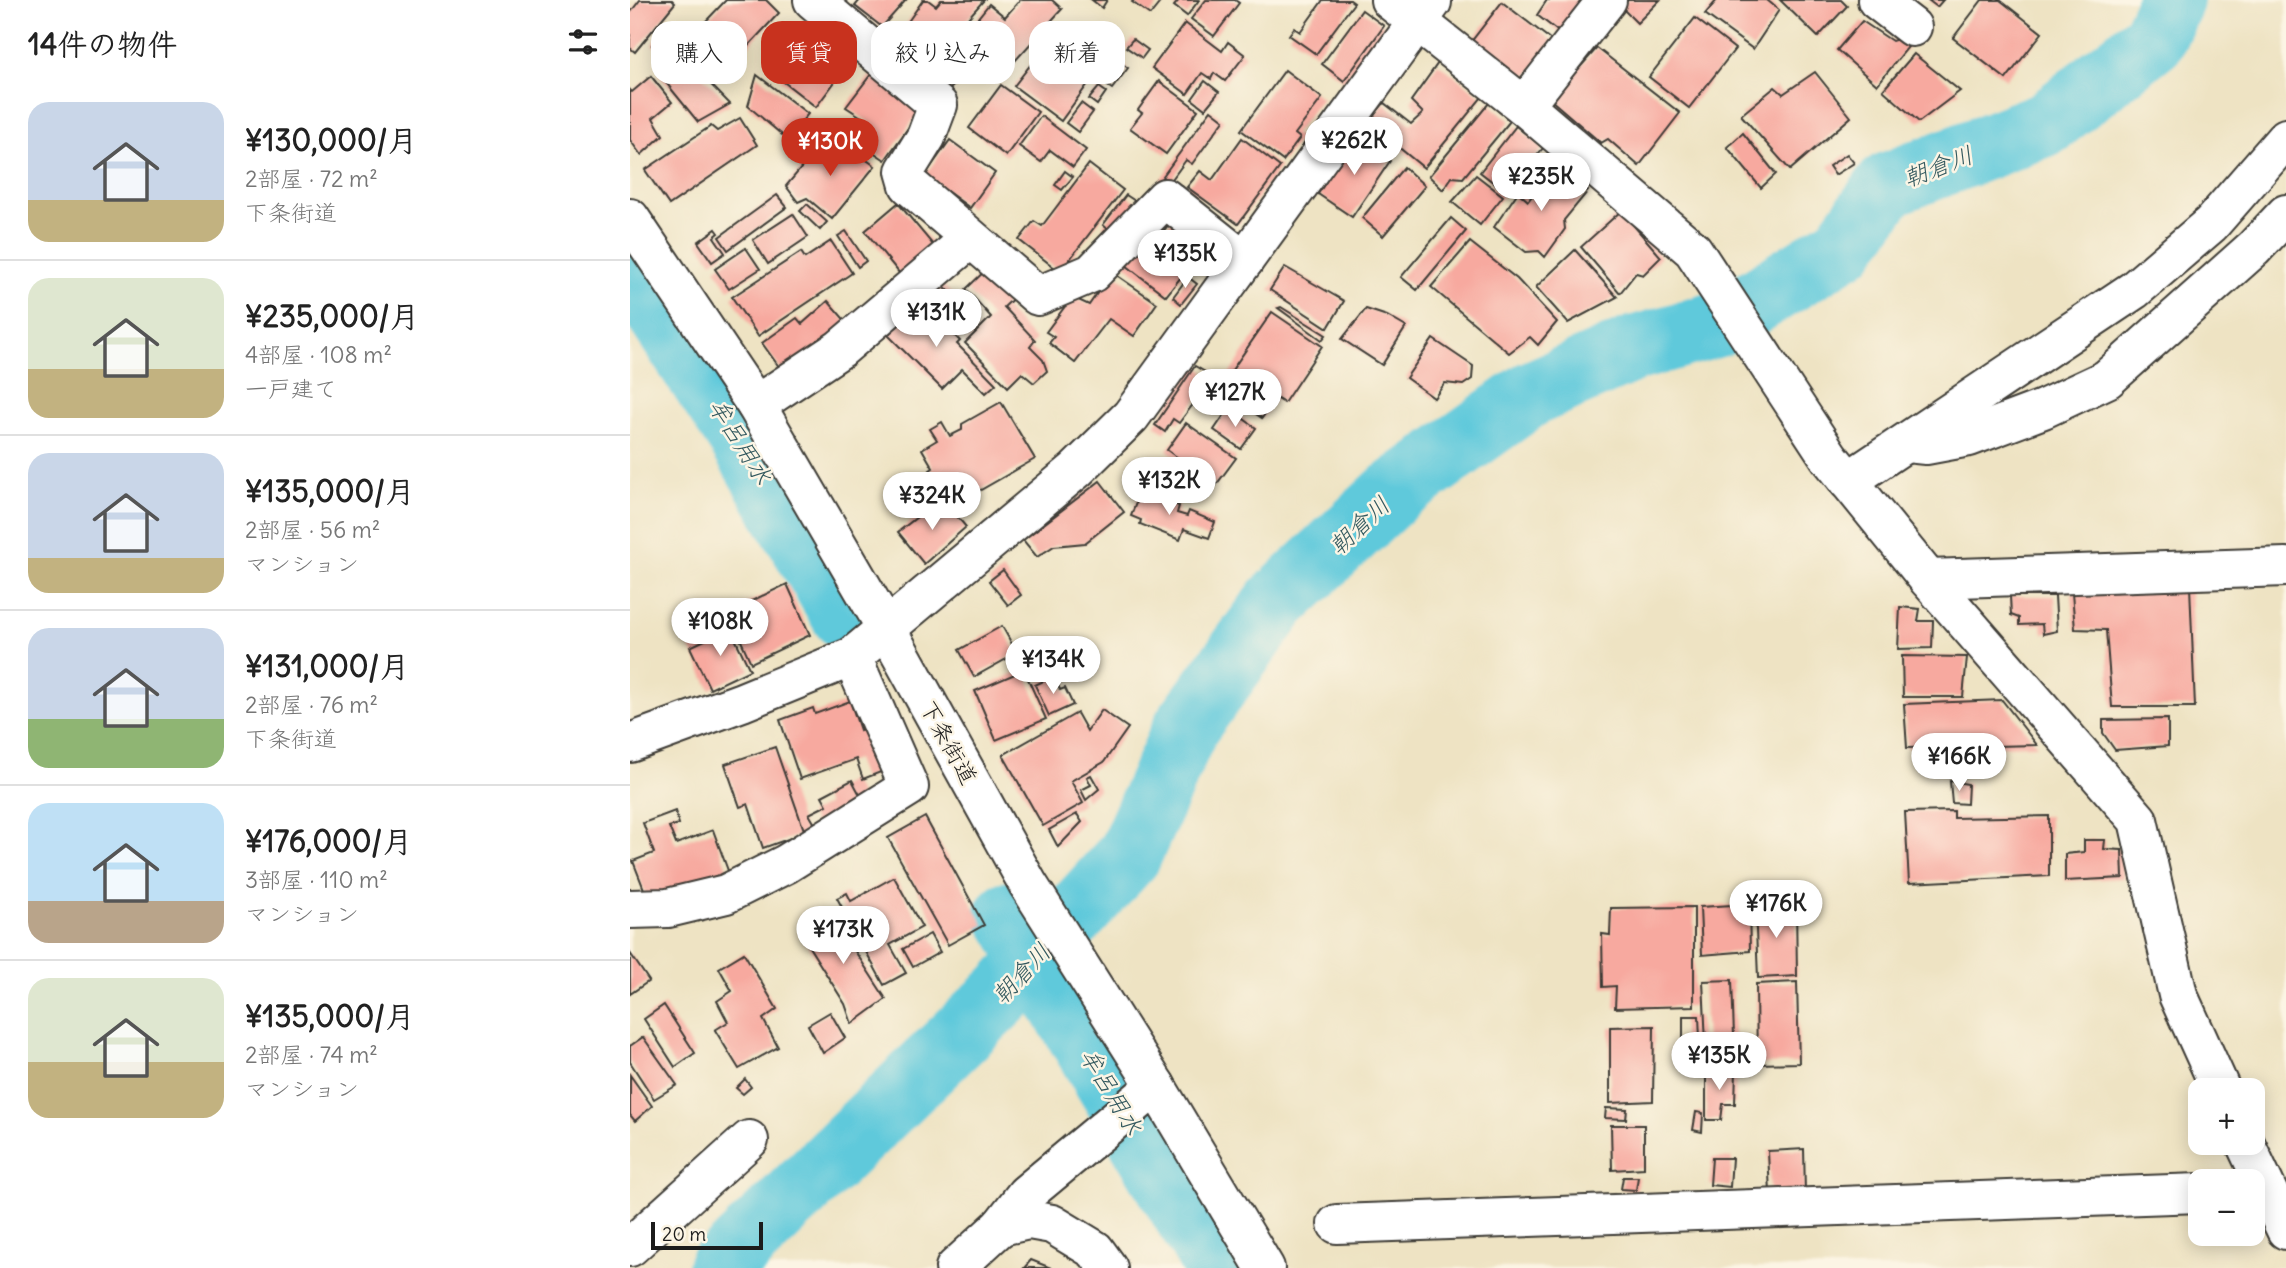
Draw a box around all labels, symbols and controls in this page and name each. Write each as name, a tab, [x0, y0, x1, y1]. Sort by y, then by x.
chip: 購入	[651, 21, 747, 84]
chip: 賃貸	[761, 21, 857, 84]
chip: 絞り込み	[871, 21, 1015, 84]
chip: 新着	[1029, 21, 1125, 84]
icon: filters	[564, 23, 602, 61]
text: 14件の物件	[28, 25, 177, 63]
pin: ¥130K	[781, 118, 879, 178]
pin: ¥262K	[1305, 118, 1403, 177]
text: ¥130,000/月	[245, 121, 417, 159]
text: ¥262K	[1321, 125, 1387, 154]
text: ¥130K	[798, 126, 863, 155]
icon: home	[84, 130, 168, 214]
water label: 朝倉川	[1899, 139, 1977, 193]
pin: ¥235K	[1492, 154, 1590, 213]
text: ¥235K	[1508, 161, 1574, 190]
text: 2部屋 · 72 m²	[245, 164, 378, 193]
text: 下条街道	[245, 198, 337, 227]
pin: ¥135K	[1136, 230, 1234, 290]
text: ¥135K	[1153, 238, 1217, 267]
pin: ¥131K	[887, 290, 985, 349]
text: ¥235,000/月	[245, 297, 419, 335]
text: ¥131K	[907, 297, 965, 326]
icon: home	[84, 306, 168, 390]
text: 4部屋 · 108 m²	[245, 340, 392, 369]
pin: ¥127K	[1186, 370, 1284, 429]
text: 一戸建て	[245, 374, 337, 403]
text: ¥127K	[1205, 377, 1265, 406]
water label: 牟呂用水	[703, 392, 779, 490]
pin: ¥132K	[1120, 458, 1218, 517]
text: ¥132K	[1138, 465, 1200, 494]
text: ¥135,000/月	[245, 472, 415, 510]
pin: ¥324K	[883, 472, 981, 532]
text: ¥324K	[899, 480, 965, 509]
icon: home	[84, 481, 168, 565]
water label: 朝倉川	[1322, 489, 1396, 561]
text: 2部屋 · 56 m²	[245, 515, 380, 544]
text: マンション	[245, 549, 359, 578]
pin: ¥108K	[671, 598, 769, 658]
text: ¥108K	[687, 606, 753, 635]
pin: ¥134K	[1004, 636, 1102, 696]
text: ¥134K	[1021, 644, 1085, 673]
text: ¥131,000/月	[245, 647, 409, 685]
icon: home	[84, 656, 168, 740]
text: 2部屋 · 76 m²	[245, 690, 378, 719]
street label: 下条街道	[914, 695, 984, 789]
text: 下条街道	[245, 724, 337, 753]
pin: ¥166K	[1910, 734, 2008, 793]
text: ¥166K	[1927, 741, 1991, 770]
text: ¥176,000/月	[245, 822, 412, 860]
icon: home	[84, 831, 168, 915]
text: 3部屋 · 110 m²	[245, 865, 388, 894]
pin: ¥176K	[1727, 880, 1825, 940]
text: ¥176K	[1745, 888, 1807, 917]
text: マンション	[245, 899, 359, 928]
pin: ¥173K	[794, 906, 892, 966]
text: ¥173K	[812, 914, 874, 943]
water label: 朝倉川	[985, 936, 1057, 1010]
text: ¥135,000/月	[245, 997, 415, 1035]
icon: home	[84, 1006, 168, 1090]
pin: ¥135K	[1670, 1032, 1768, 1092]
text: 2部屋 · 74 m²	[245, 1040, 378, 1069]
text: ¥135K	[1687, 1040, 1751, 1069]
water label: 牟呂用水	[1074, 1042, 1150, 1140]
text: マンション	[245, 1074, 359, 1103]
map controls	[2188, 1078, 2265, 1246]
button: +	[2188, 1078, 2265, 1155]
button: −	[2188, 1169, 2265, 1246]
scale bar	[651, 1219, 763, 1251]
text: 20 m	[662, 1222, 706, 1246]

